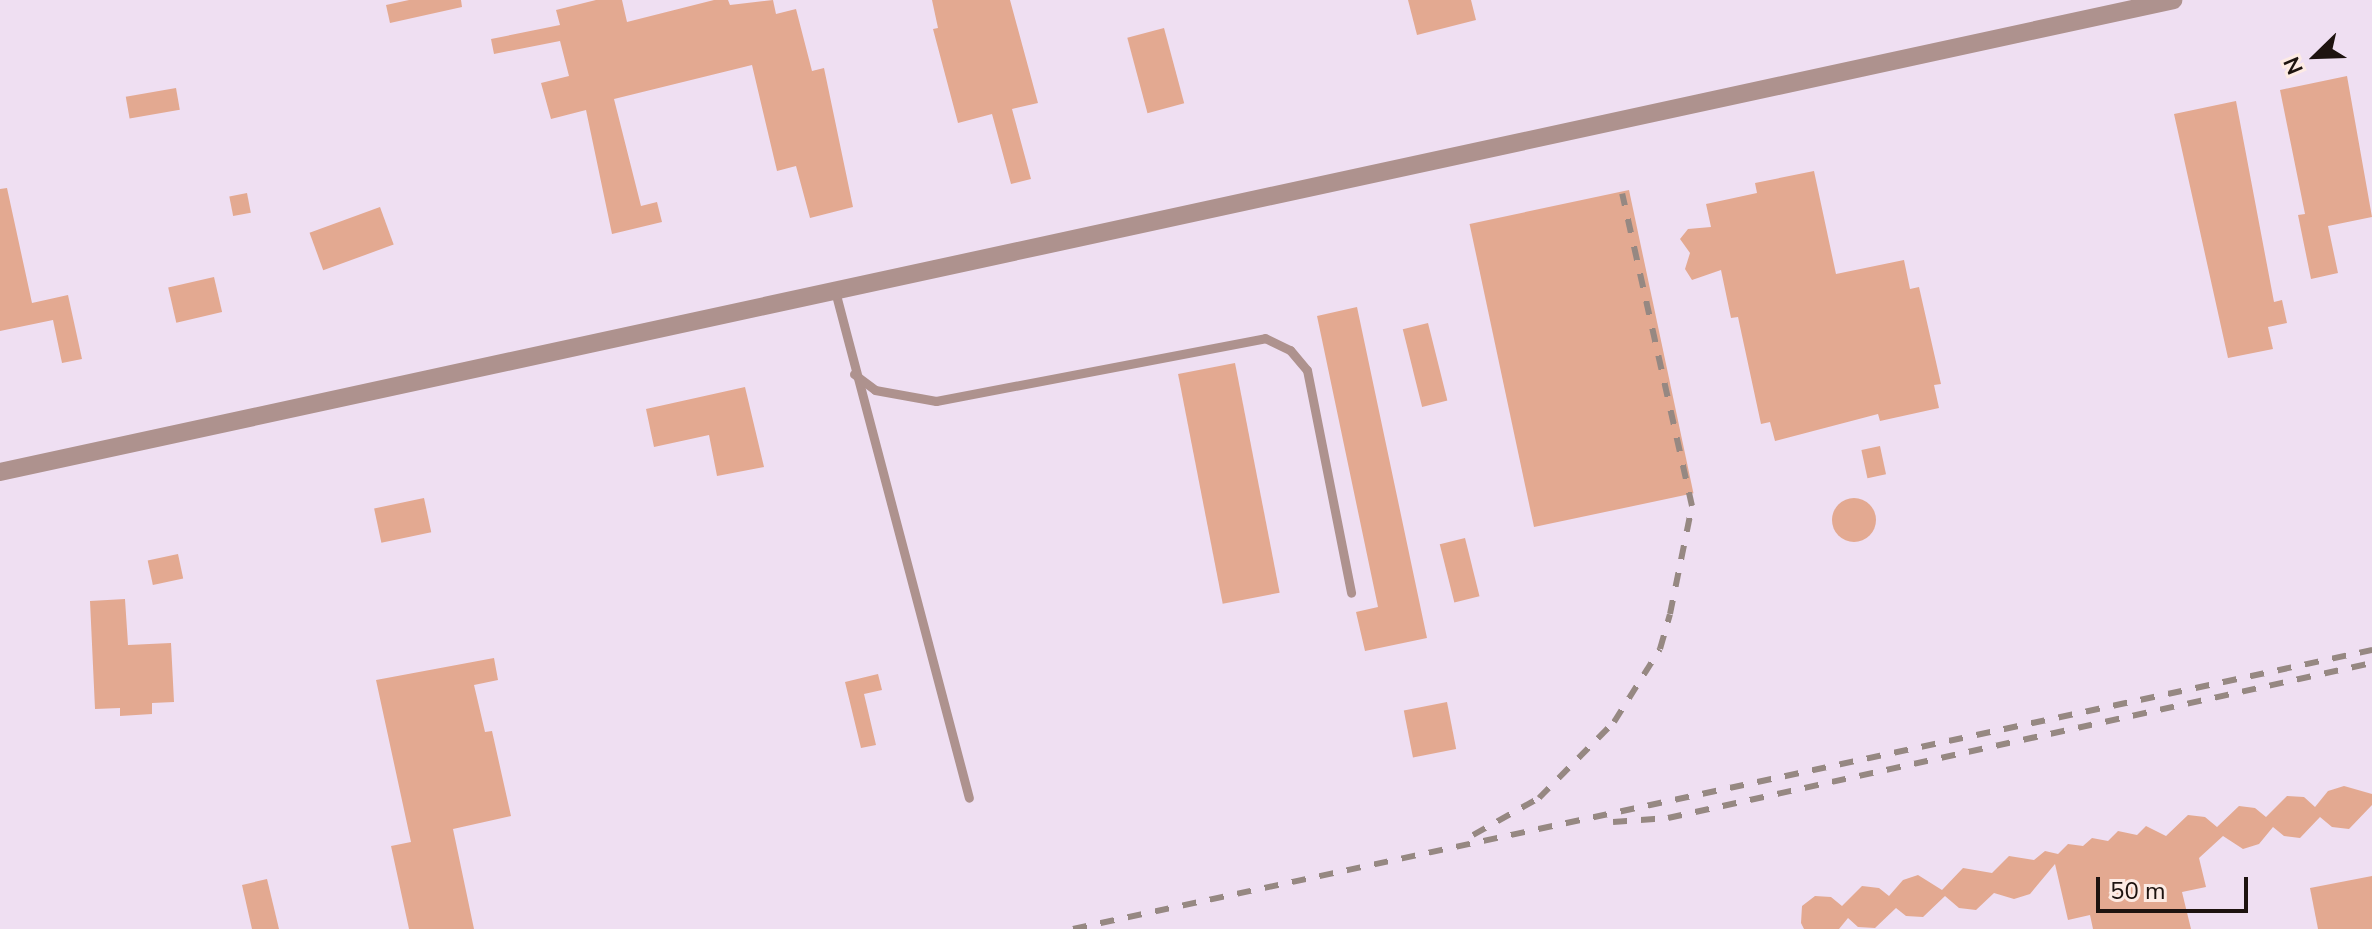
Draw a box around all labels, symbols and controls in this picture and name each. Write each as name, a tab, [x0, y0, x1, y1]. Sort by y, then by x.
north arrow	[2276, 16, 2356, 96]
text: N	[2277, 52, 2311, 79]
scale bar	[2100, 861, 2252, 911]
text: 50 m	[2110, 875, 2166, 907]

